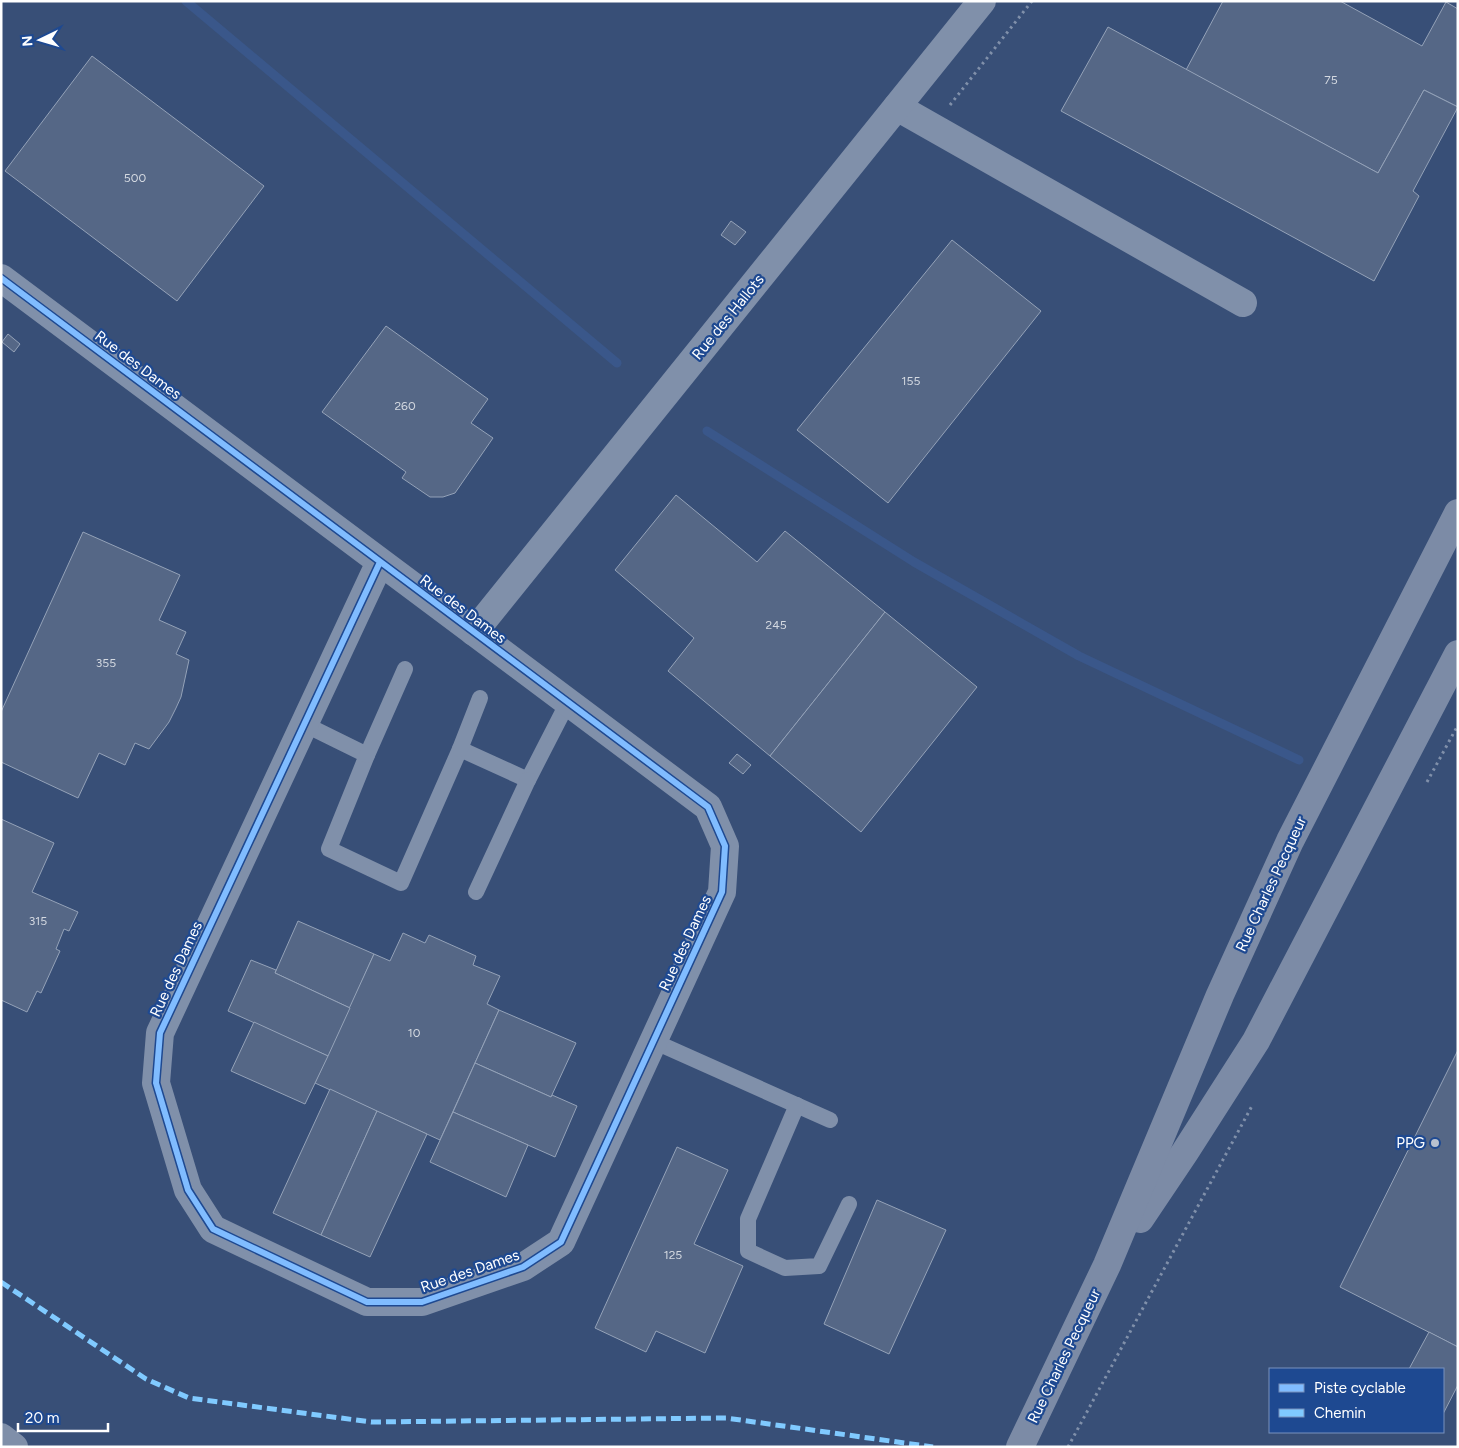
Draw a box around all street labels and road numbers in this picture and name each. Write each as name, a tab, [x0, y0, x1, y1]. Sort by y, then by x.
street label: Rue des Hallots	[688, 271, 768, 363]
street label: Rue des Dames	[91, 327, 185, 403]
street label: Rue des Dames	[416, 571, 510, 647]
street label: Rue Charles Pecqueur	[1232, 813, 1310, 955]
street label: Rue des Dames	[655, 892, 715, 994]
street label: Rue des Dames	[146, 918, 206, 1020]
street label: Rue des Dames	[418, 1246, 522, 1296]
street label: Rue Charles Pecqueur	[1024, 1286, 1104, 1426]

